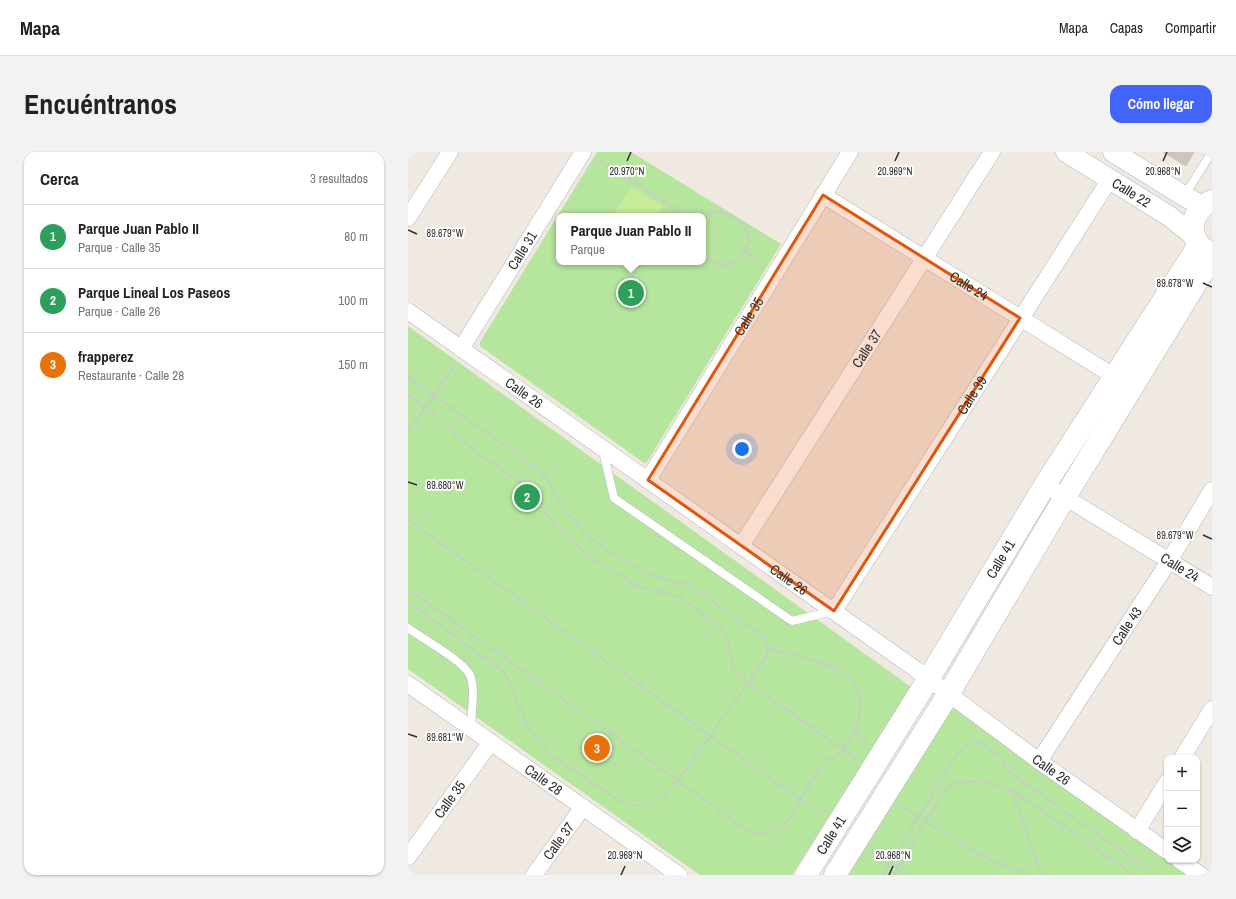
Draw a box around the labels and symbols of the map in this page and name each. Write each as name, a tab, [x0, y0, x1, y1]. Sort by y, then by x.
text: 20.970°N	[610, 165, 645, 178]
text: 20.969°N	[878, 165, 913, 178]
text: 20.968°N	[1146, 165, 1181, 178]
street label: Calle 22	[1109, 174, 1154, 211]
text: 89.679°W	[427, 227, 464, 240]
street label: Calle 31	[503, 227, 541, 273]
street label: Calle 24	[946, 267, 992, 305]
text: 89.678°W	[1157, 277, 1194, 290]
pin: 1	[618, 278, 644, 308]
street label: Calle 35	[730, 294, 767, 339]
street label: Calle 37	[848, 326, 886, 371]
street label: Calle 26	[502, 373, 546, 412]
street label: Calle 39	[953, 373, 991, 418]
your location	[732, 439, 752, 459]
text: 89.680°W	[427, 479, 464, 492]
pin: 2	[514, 482, 540, 512]
text: 89.679°W	[1157, 529, 1194, 542]
street label: Calle 41	[982, 536, 1019, 582]
street label: Calle 24	[1157, 549, 1203, 586]
street label: Calle 26	[766, 560, 811, 599]
street label: Calle 43	[1108, 603, 1146, 649]
text: 89.681°W	[427, 731, 464, 744]
pin: 3	[584, 733, 610, 763]
street label: Calle 26	[1029, 750, 1074, 789]
street label: Calle 28	[521, 760, 566, 799]
street label: Calle 35	[430, 777, 469, 822]
street label: Calle 41	[812, 812, 850, 858]
street label: Calle 37	[539, 819, 578, 863]
text: 20.969°N	[608, 849, 643, 862]
text: 20.968°N	[876, 849, 911, 862]

